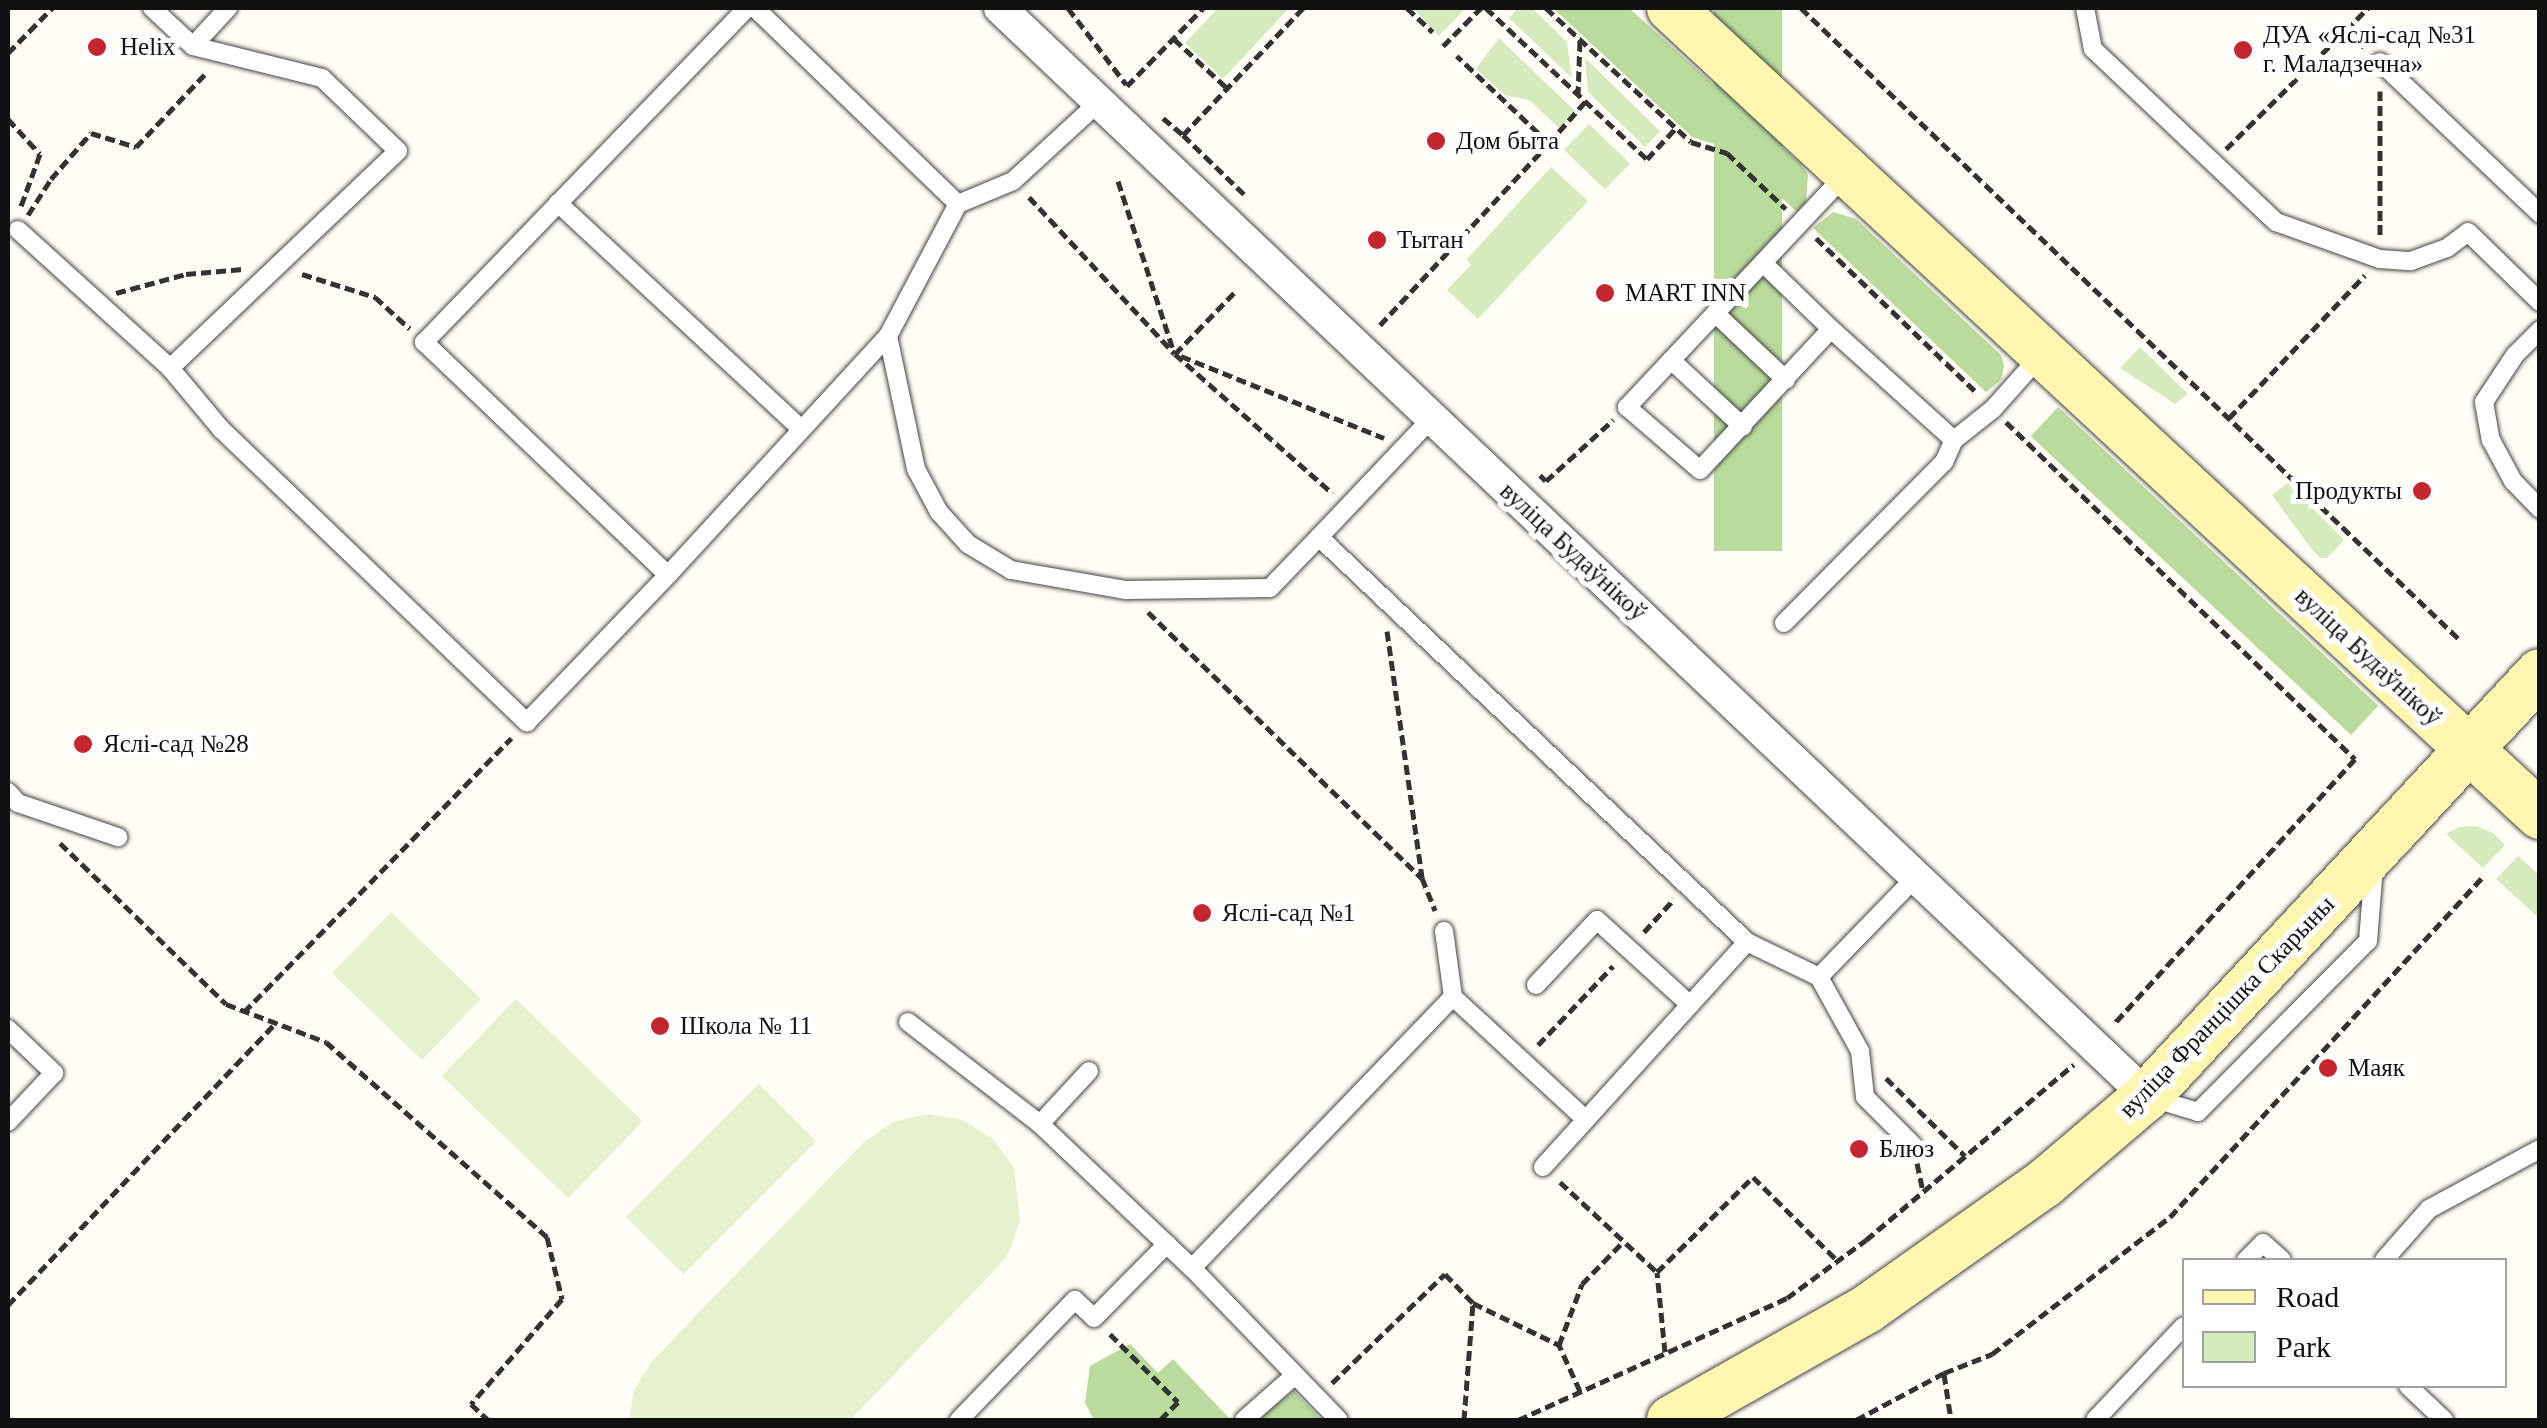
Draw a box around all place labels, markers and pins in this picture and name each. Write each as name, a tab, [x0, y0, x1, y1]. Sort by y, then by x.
place label: ДУА «Яслі-сад №31 г. Маладзечна»	[2263, 21, 2476, 80]
place label: Helix	[120, 32, 176, 62]
marker: Helix	[84, 34, 110, 60]
marker: ДУА «Яслі-сад №31 г. Маладзечна»	[2232, 39, 2254, 61]
place label: Дом быта	[1456, 126, 1559, 156]
marker: Дом быта	[1425, 130, 1447, 152]
place label: Тытан	[1397, 225, 1464, 255]
marker: Тытан	[1366, 229, 1388, 251]
place label: MART INN	[1625, 278, 1746, 308]
marker: MART INN	[1594, 282, 1616, 304]
place label: Продукты	[2295, 476, 2402, 506]
marker: Продукты	[2411, 480, 2433, 502]
place label: Яслі-сад №28	[103, 729, 249, 759]
marker: Яслі-сад №28	[72, 733, 94, 755]
place label: Яслі-сад №1	[1222, 898, 1355, 928]
marker: Яслі-сад №1	[1191, 902, 1213, 924]
place label: Школа № 11	[680, 1011, 812, 1041]
marker: Школа № 11	[649, 1015, 671, 1037]
place label: Маяк	[2348, 1053, 2405, 1083]
marker: Маяк	[2317, 1057, 2339, 1079]
place label: Блюз	[1879, 1134, 1934, 1164]
marker: Блюз	[1848, 1138, 1870, 1160]

